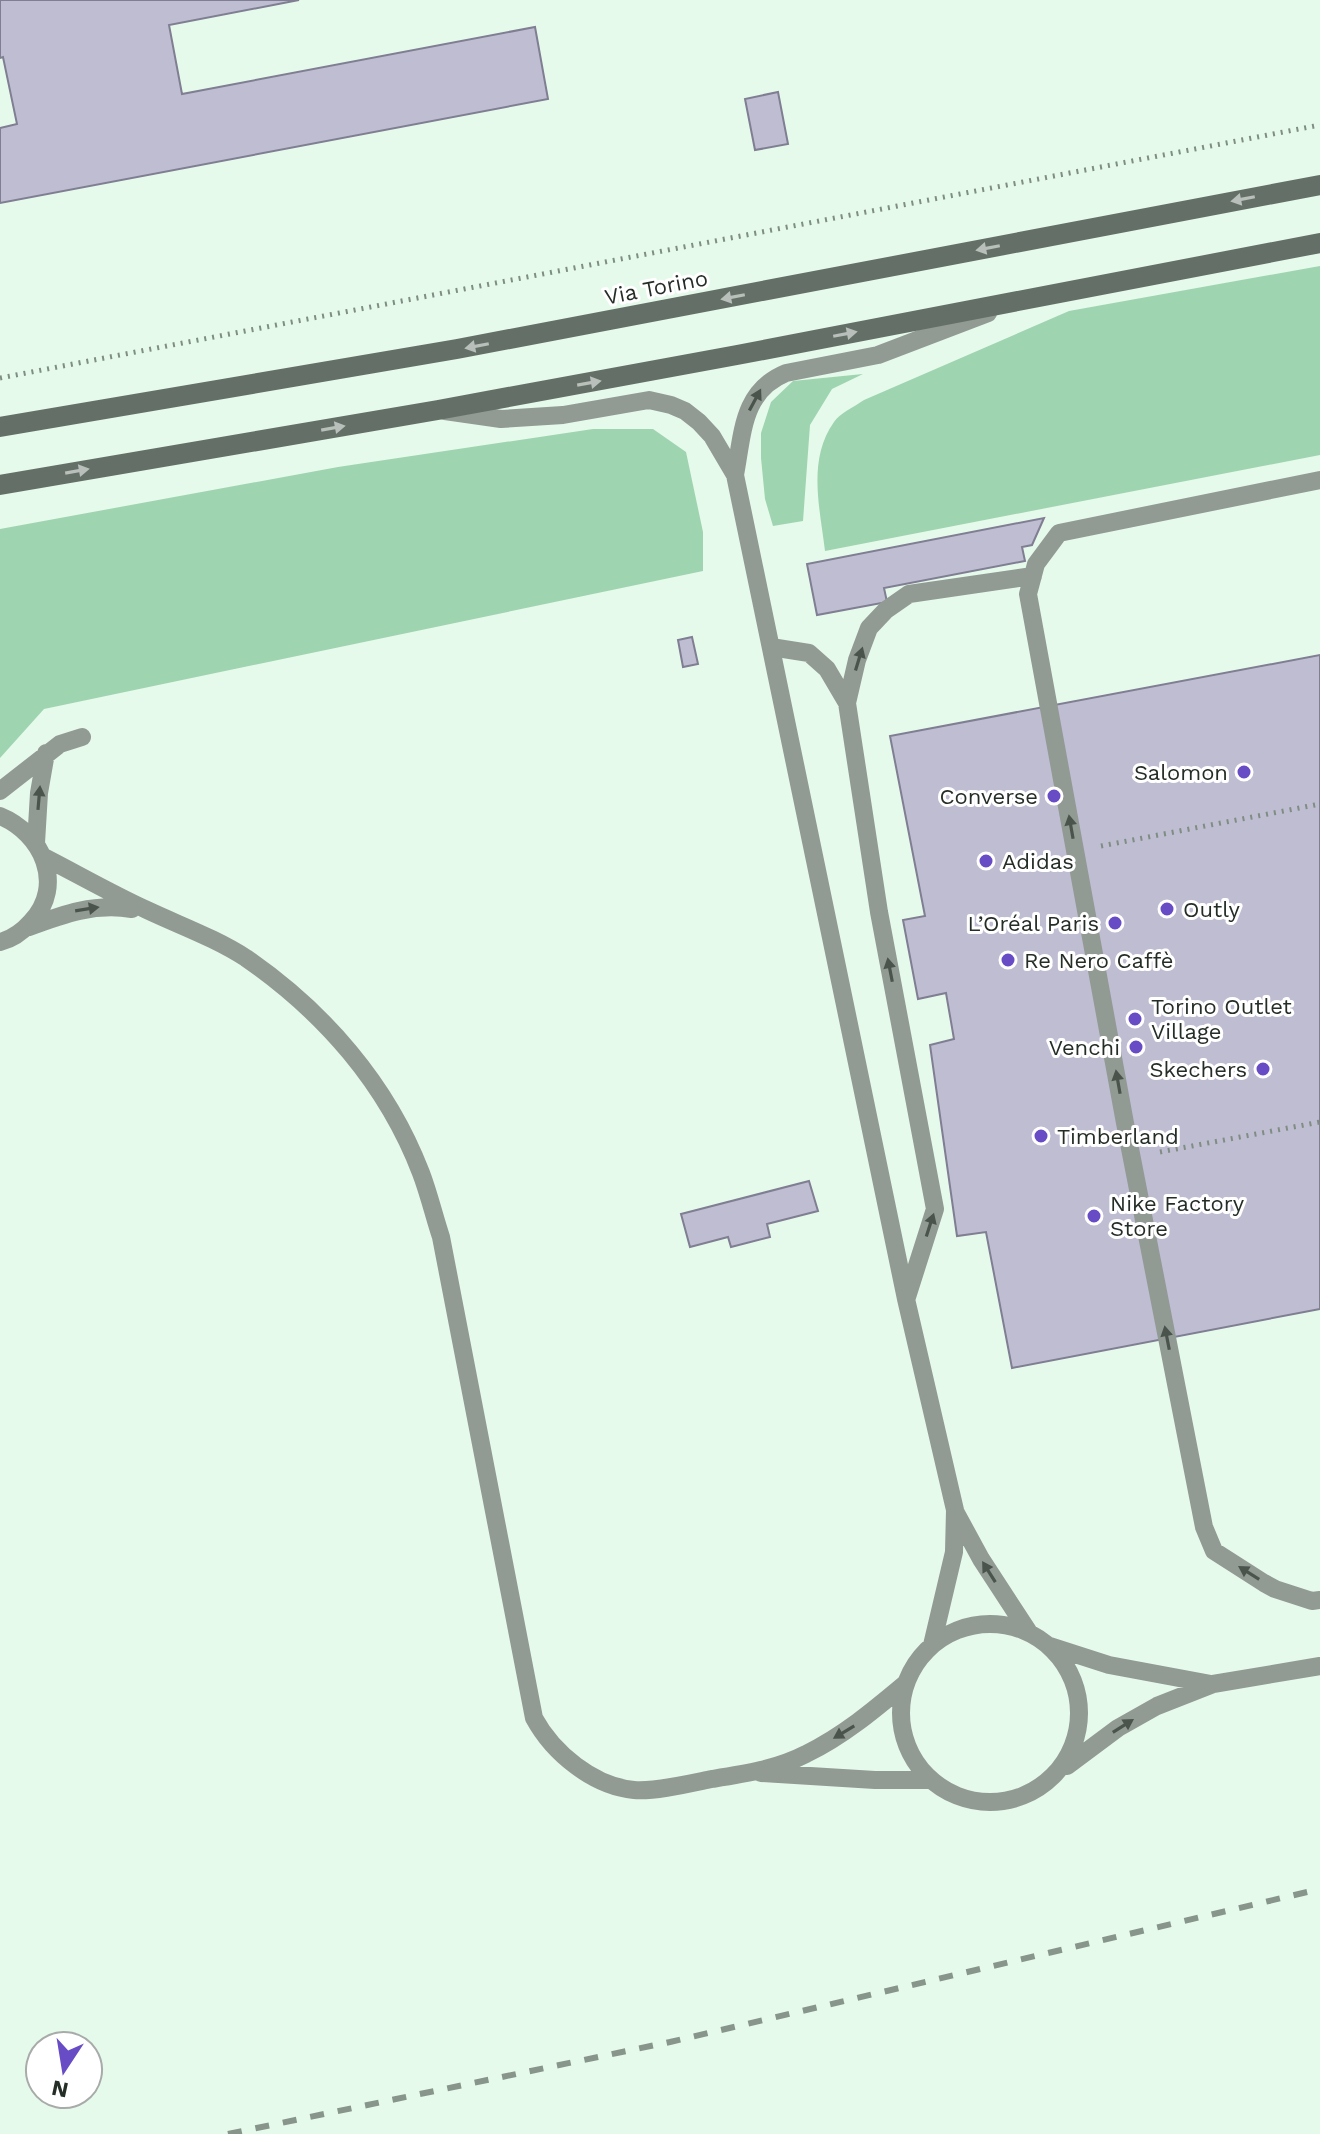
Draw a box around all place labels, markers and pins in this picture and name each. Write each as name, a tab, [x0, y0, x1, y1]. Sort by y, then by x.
place label: Salomon	[1134, 760, 1228, 785]
marker: Salomon	[1235, 763, 1253, 781]
place label: Converse	[939, 784, 1038, 809]
marker: Converse	[1045, 787, 1063, 805]
place label: Adidas	[1002, 849, 1074, 874]
marker: Adidas	[977, 852, 995, 870]
place label: Outly	[1183, 897, 1240, 922]
marker: Outly	[1158, 900, 1176, 918]
place label: L’Oréal Paris	[967, 911, 1099, 936]
marker: L’Oréal Paris	[1106, 914, 1124, 932]
place label: Re Nero Caffè	[1024, 948, 1174, 973]
marker: Re Nero Caffè	[999, 951, 1017, 969]
place label: Torino Outlet Village	[1151, 994, 1292, 1044]
marker: Torino Outlet Village	[1126, 1010, 1144, 1028]
place label: Venchi	[1049, 1035, 1120, 1060]
marker: Venchi	[1127, 1038, 1145, 1056]
place label: Skechers	[1149, 1057, 1247, 1082]
marker: Skechers	[1254, 1060, 1272, 1078]
place label: Timberland	[1057, 1124, 1179, 1149]
marker: Timberland	[1032, 1127, 1050, 1145]
place label: Nike Factory Store	[1110, 1191, 1245, 1241]
marker: Nike Factory Store	[1085, 1207, 1103, 1225]

